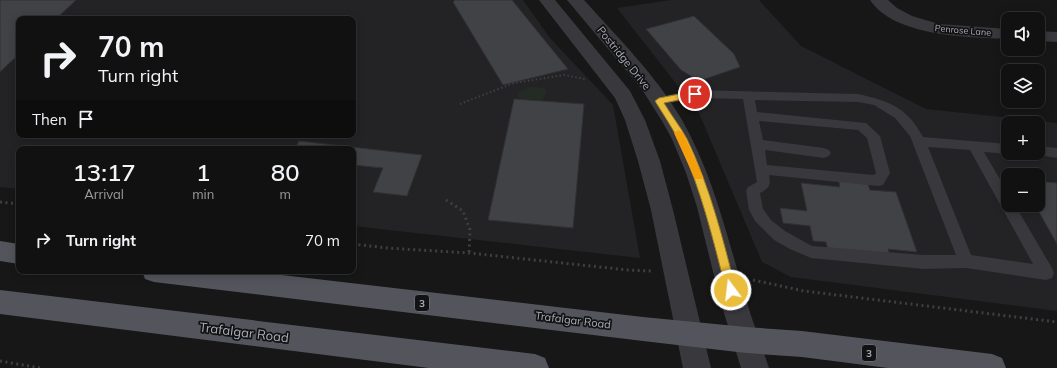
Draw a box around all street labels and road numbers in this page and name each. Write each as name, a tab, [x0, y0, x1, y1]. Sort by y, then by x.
street label: Penrose Lane	[934, 22, 992, 38]
street label: Postridge Drive	[594, 23, 654, 93]
road number: 3	[415, 295, 429, 311]
street label: Trafalgar Road	[534, 308, 612, 332]
street label: Trafalgar Road	[198, 319, 290, 345]
road number: 3	[862, 345, 876, 361]

